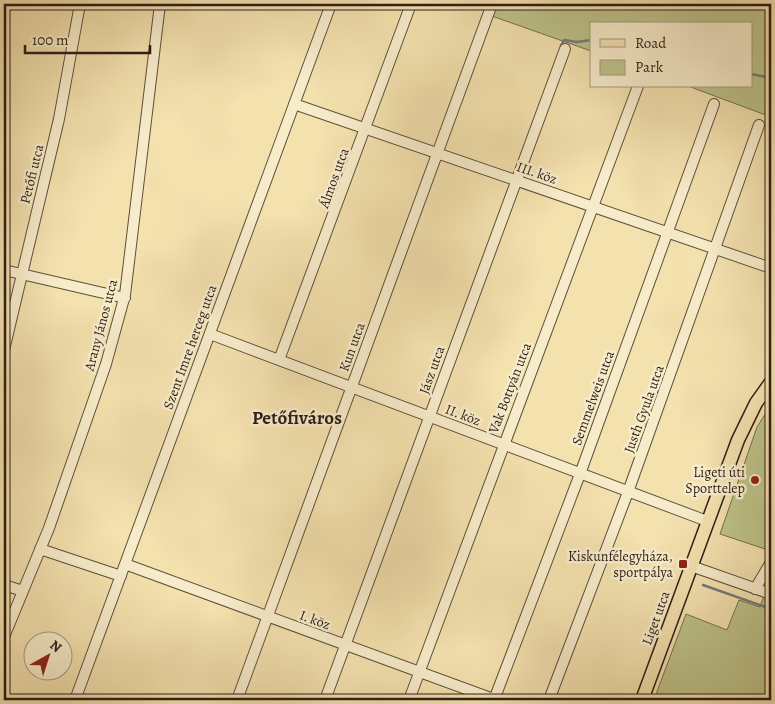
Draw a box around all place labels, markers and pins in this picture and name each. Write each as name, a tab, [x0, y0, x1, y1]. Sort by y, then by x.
place label: Ligeti úti Sporttelep	[685, 463, 745, 498]
marker: Ligeti úti Sporttelep	[749, 474, 761, 486]
place label: Kiskunfélegyháza, sportpálya	[568, 547, 673, 582]
marker: Kiskunfélegyháza, sportpálya	[677, 558, 689, 570]

